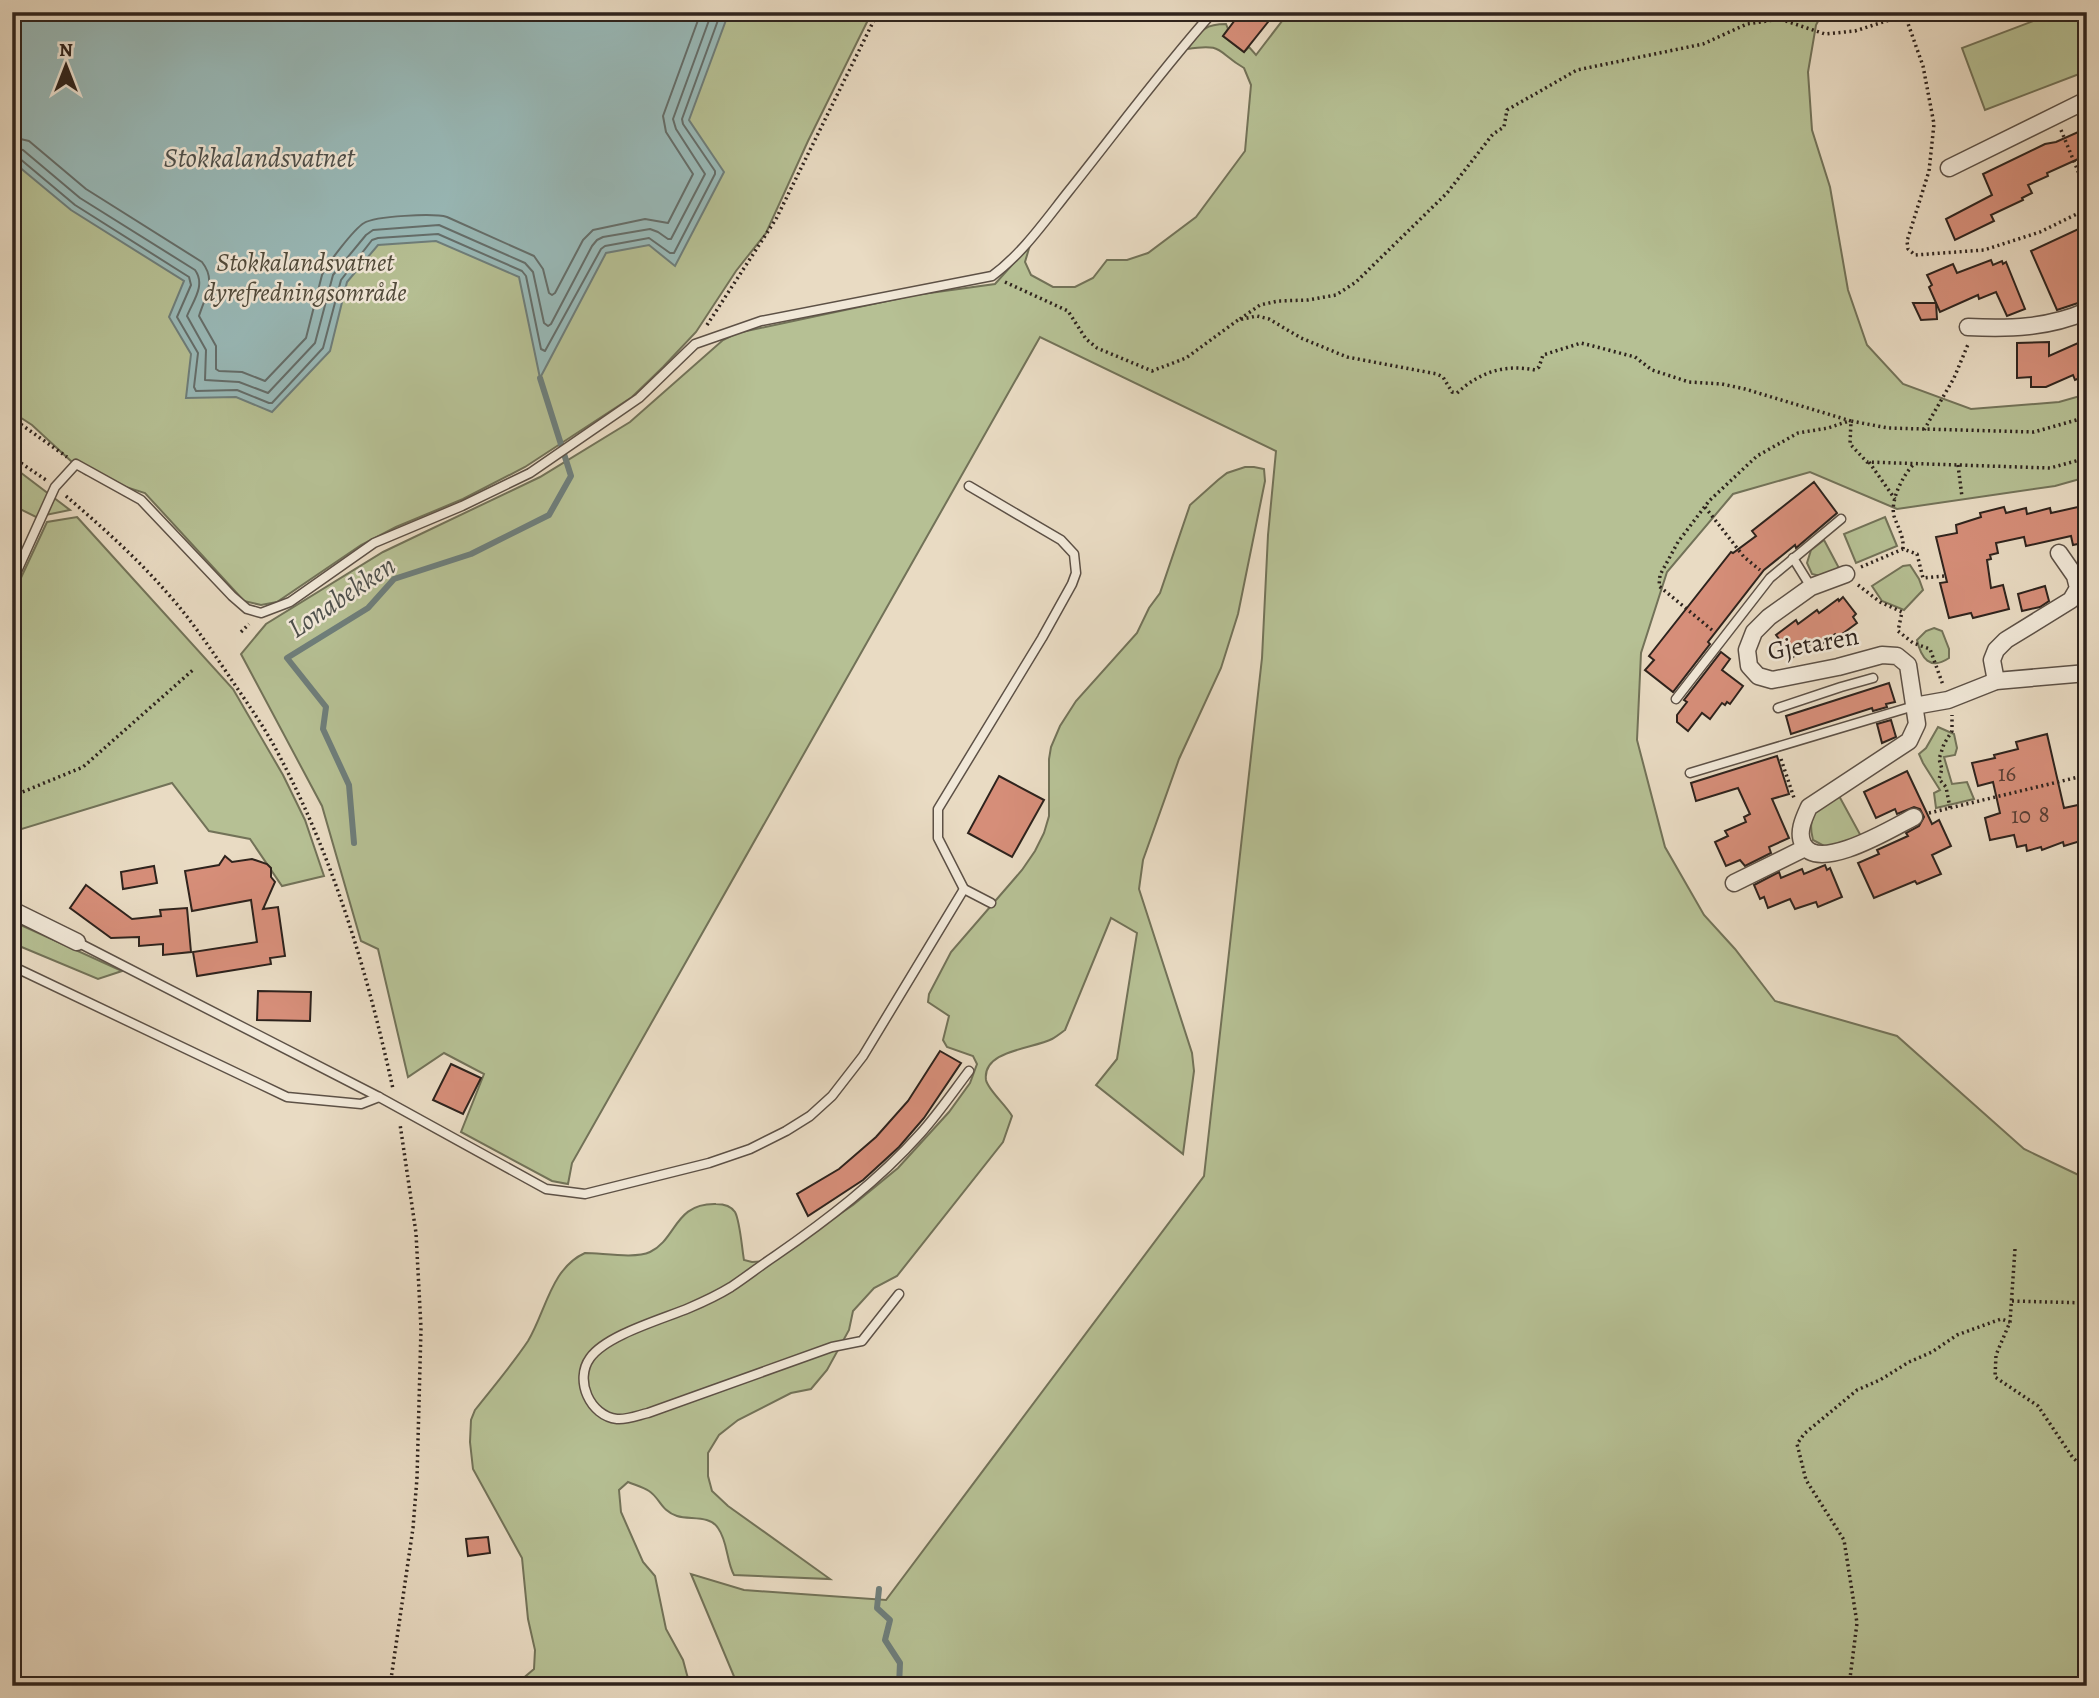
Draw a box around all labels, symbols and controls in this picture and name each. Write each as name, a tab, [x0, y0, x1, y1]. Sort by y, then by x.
north arrow	[32, 32, 102, 102]
text: N	[59, 37, 73, 63]
water label: Stokkalandsvatnet	[164, 139, 355, 177]
park label: Stokkalandsvatnet dyrefredningsområde	[203, 245, 407, 310]
water label: Lonabekken	[280, 547, 403, 647]
street label: Gjetaren	[1765, 618, 1861, 669]
house number: 16	[1998, 758, 2016, 789]
house number: 8	[2038, 799, 2050, 830]
house number: 10	[2011, 800, 2031, 831]

